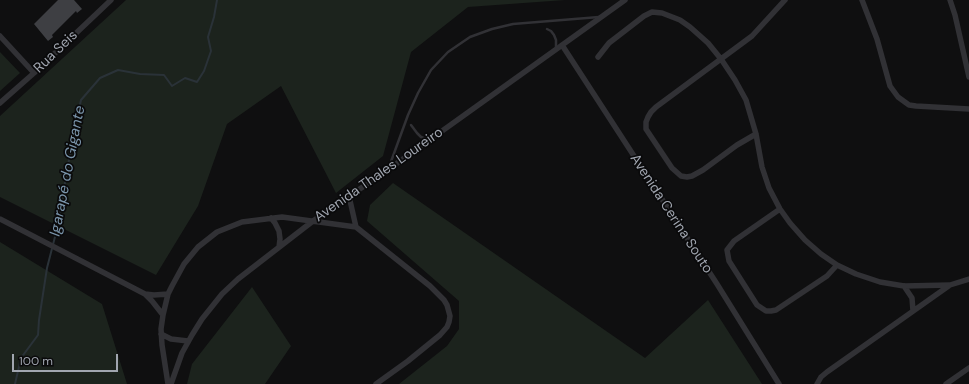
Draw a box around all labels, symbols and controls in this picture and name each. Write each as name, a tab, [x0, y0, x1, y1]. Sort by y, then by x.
street label: Rua Seis	[31, 27, 81, 77]
water label: Igarapé do Gigante	[46, 104, 90, 238]
street label: Avenida Thales Loureiro	[311, 124, 447, 226]
street label: Avenida Cerina Souto	[626, 151, 716, 277]
scale bar	[14, 346, 120, 372]
text: 100 m	[19, 353, 53, 369]

